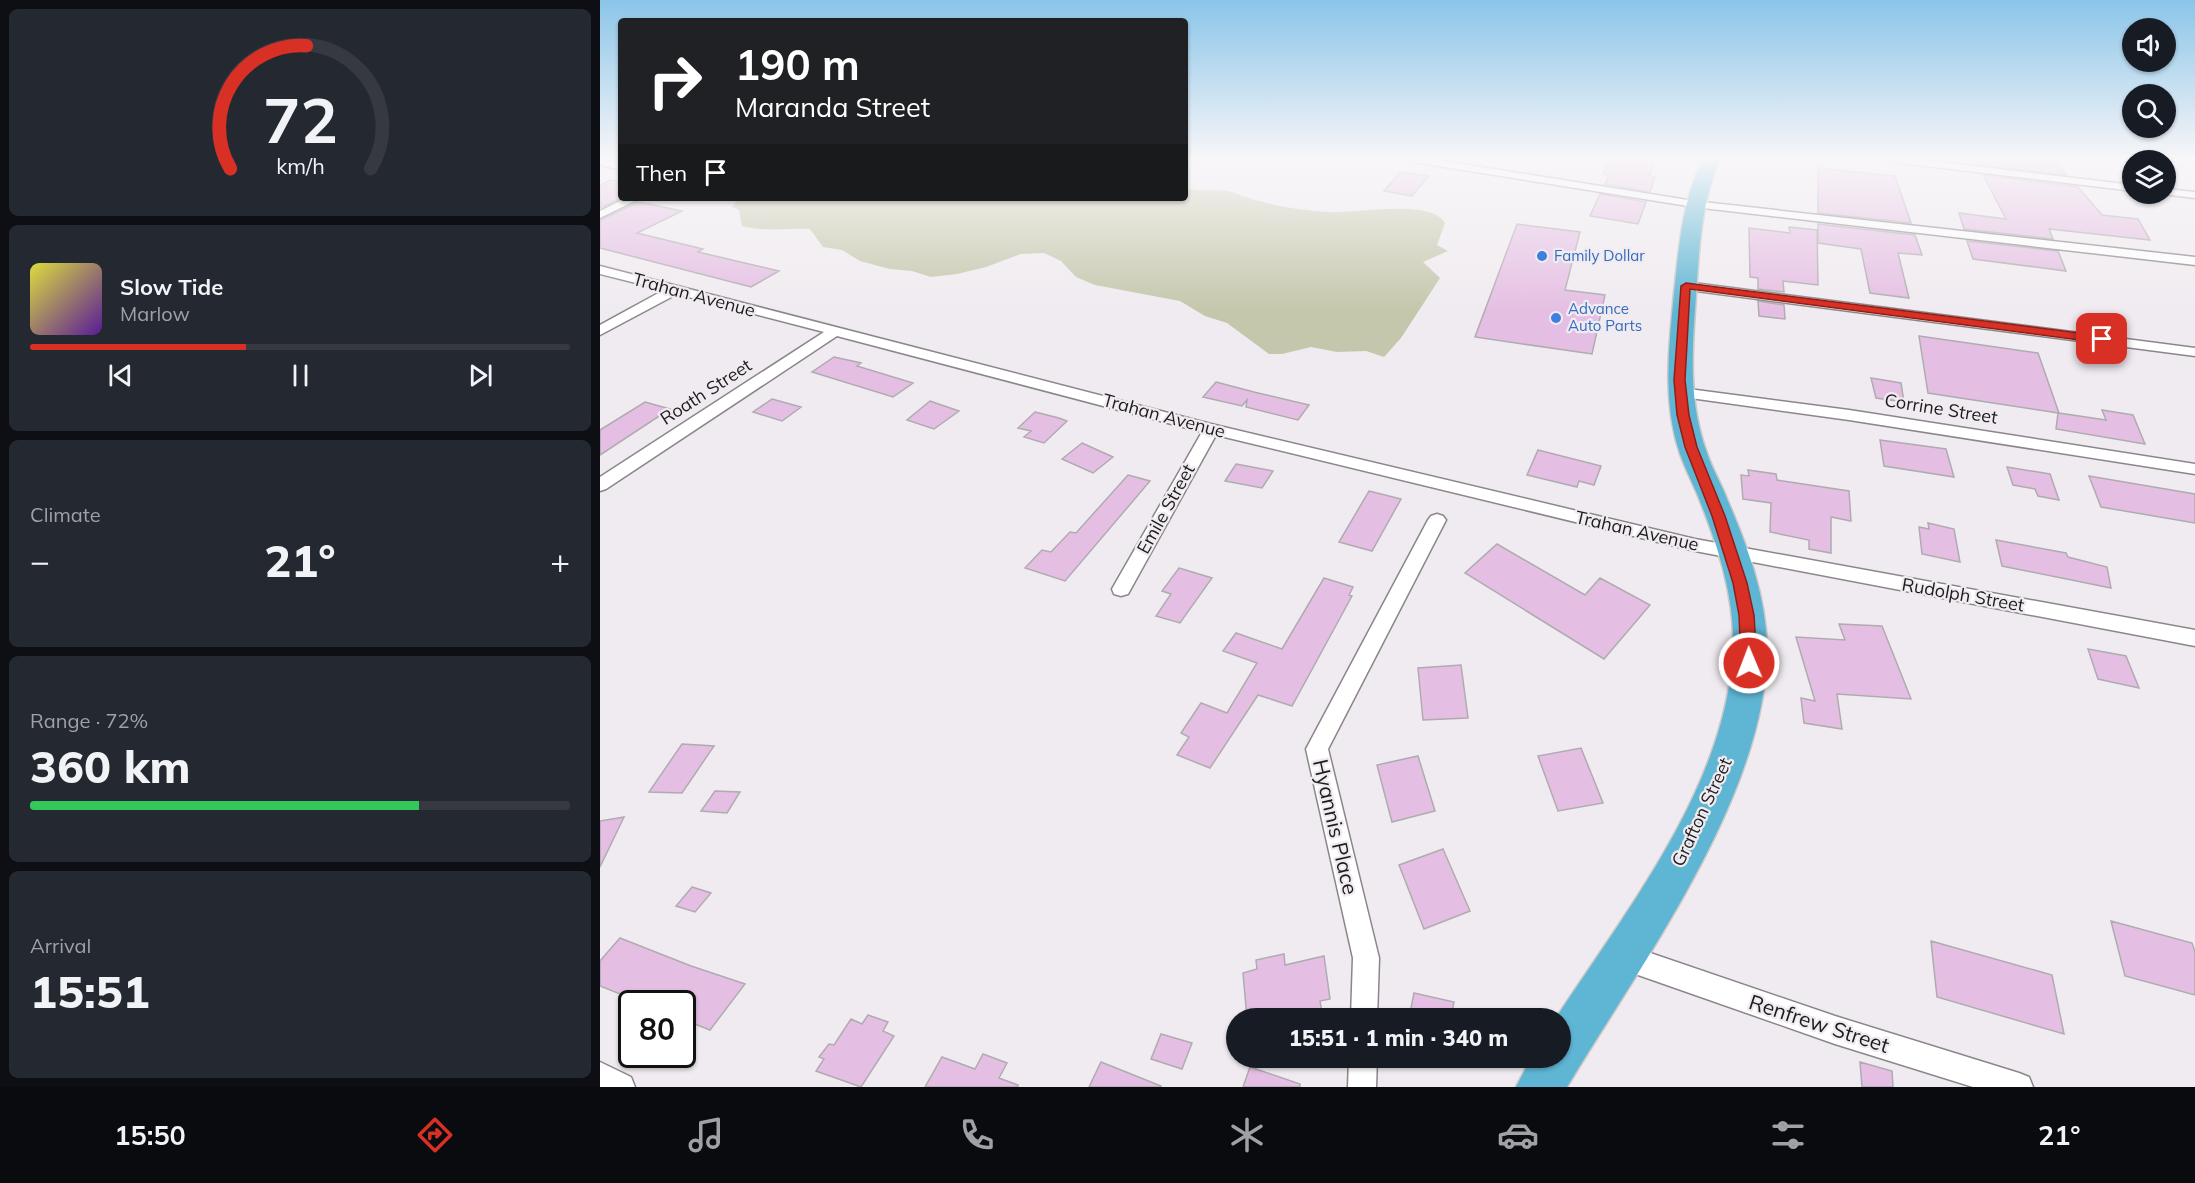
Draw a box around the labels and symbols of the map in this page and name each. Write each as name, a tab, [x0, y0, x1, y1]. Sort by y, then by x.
place label: Family Dollar	[1554, 246, 1645, 265]
marker: Family Dollar	[1535, 249, 1549, 263]
street label: Trahan Avenue	[630, 267, 758, 322]
place label: Advance Auto Parts	[1568, 299, 1642, 335]
marker: Advance Auto Parts	[1549, 311, 1563, 325]
pin	[2076, 313, 2127, 364]
street label: Roath Street	[656, 353, 756, 430]
street label: Trahan Avenue	[1100, 388, 1228, 443]
street label: Corrine Street	[1883, 388, 1999, 429]
street label: Emile Street	[1131, 460, 1200, 558]
street label: Trahan Avenue	[1573, 505, 1701, 556]
street label: Rudolph Street	[1900, 572, 2026, 617]
position arrow	[1717, 631, 1781, 695]
street label: Grafton Street	[1666, 754, 1737, 870]
street label: Hyannis Place	[1308, 757, 1364, 897]
street label: Renfrew Street	[1746, 988, 1893, 1058]
speed limit sign: 80	[618, 990, 696, 1068]

